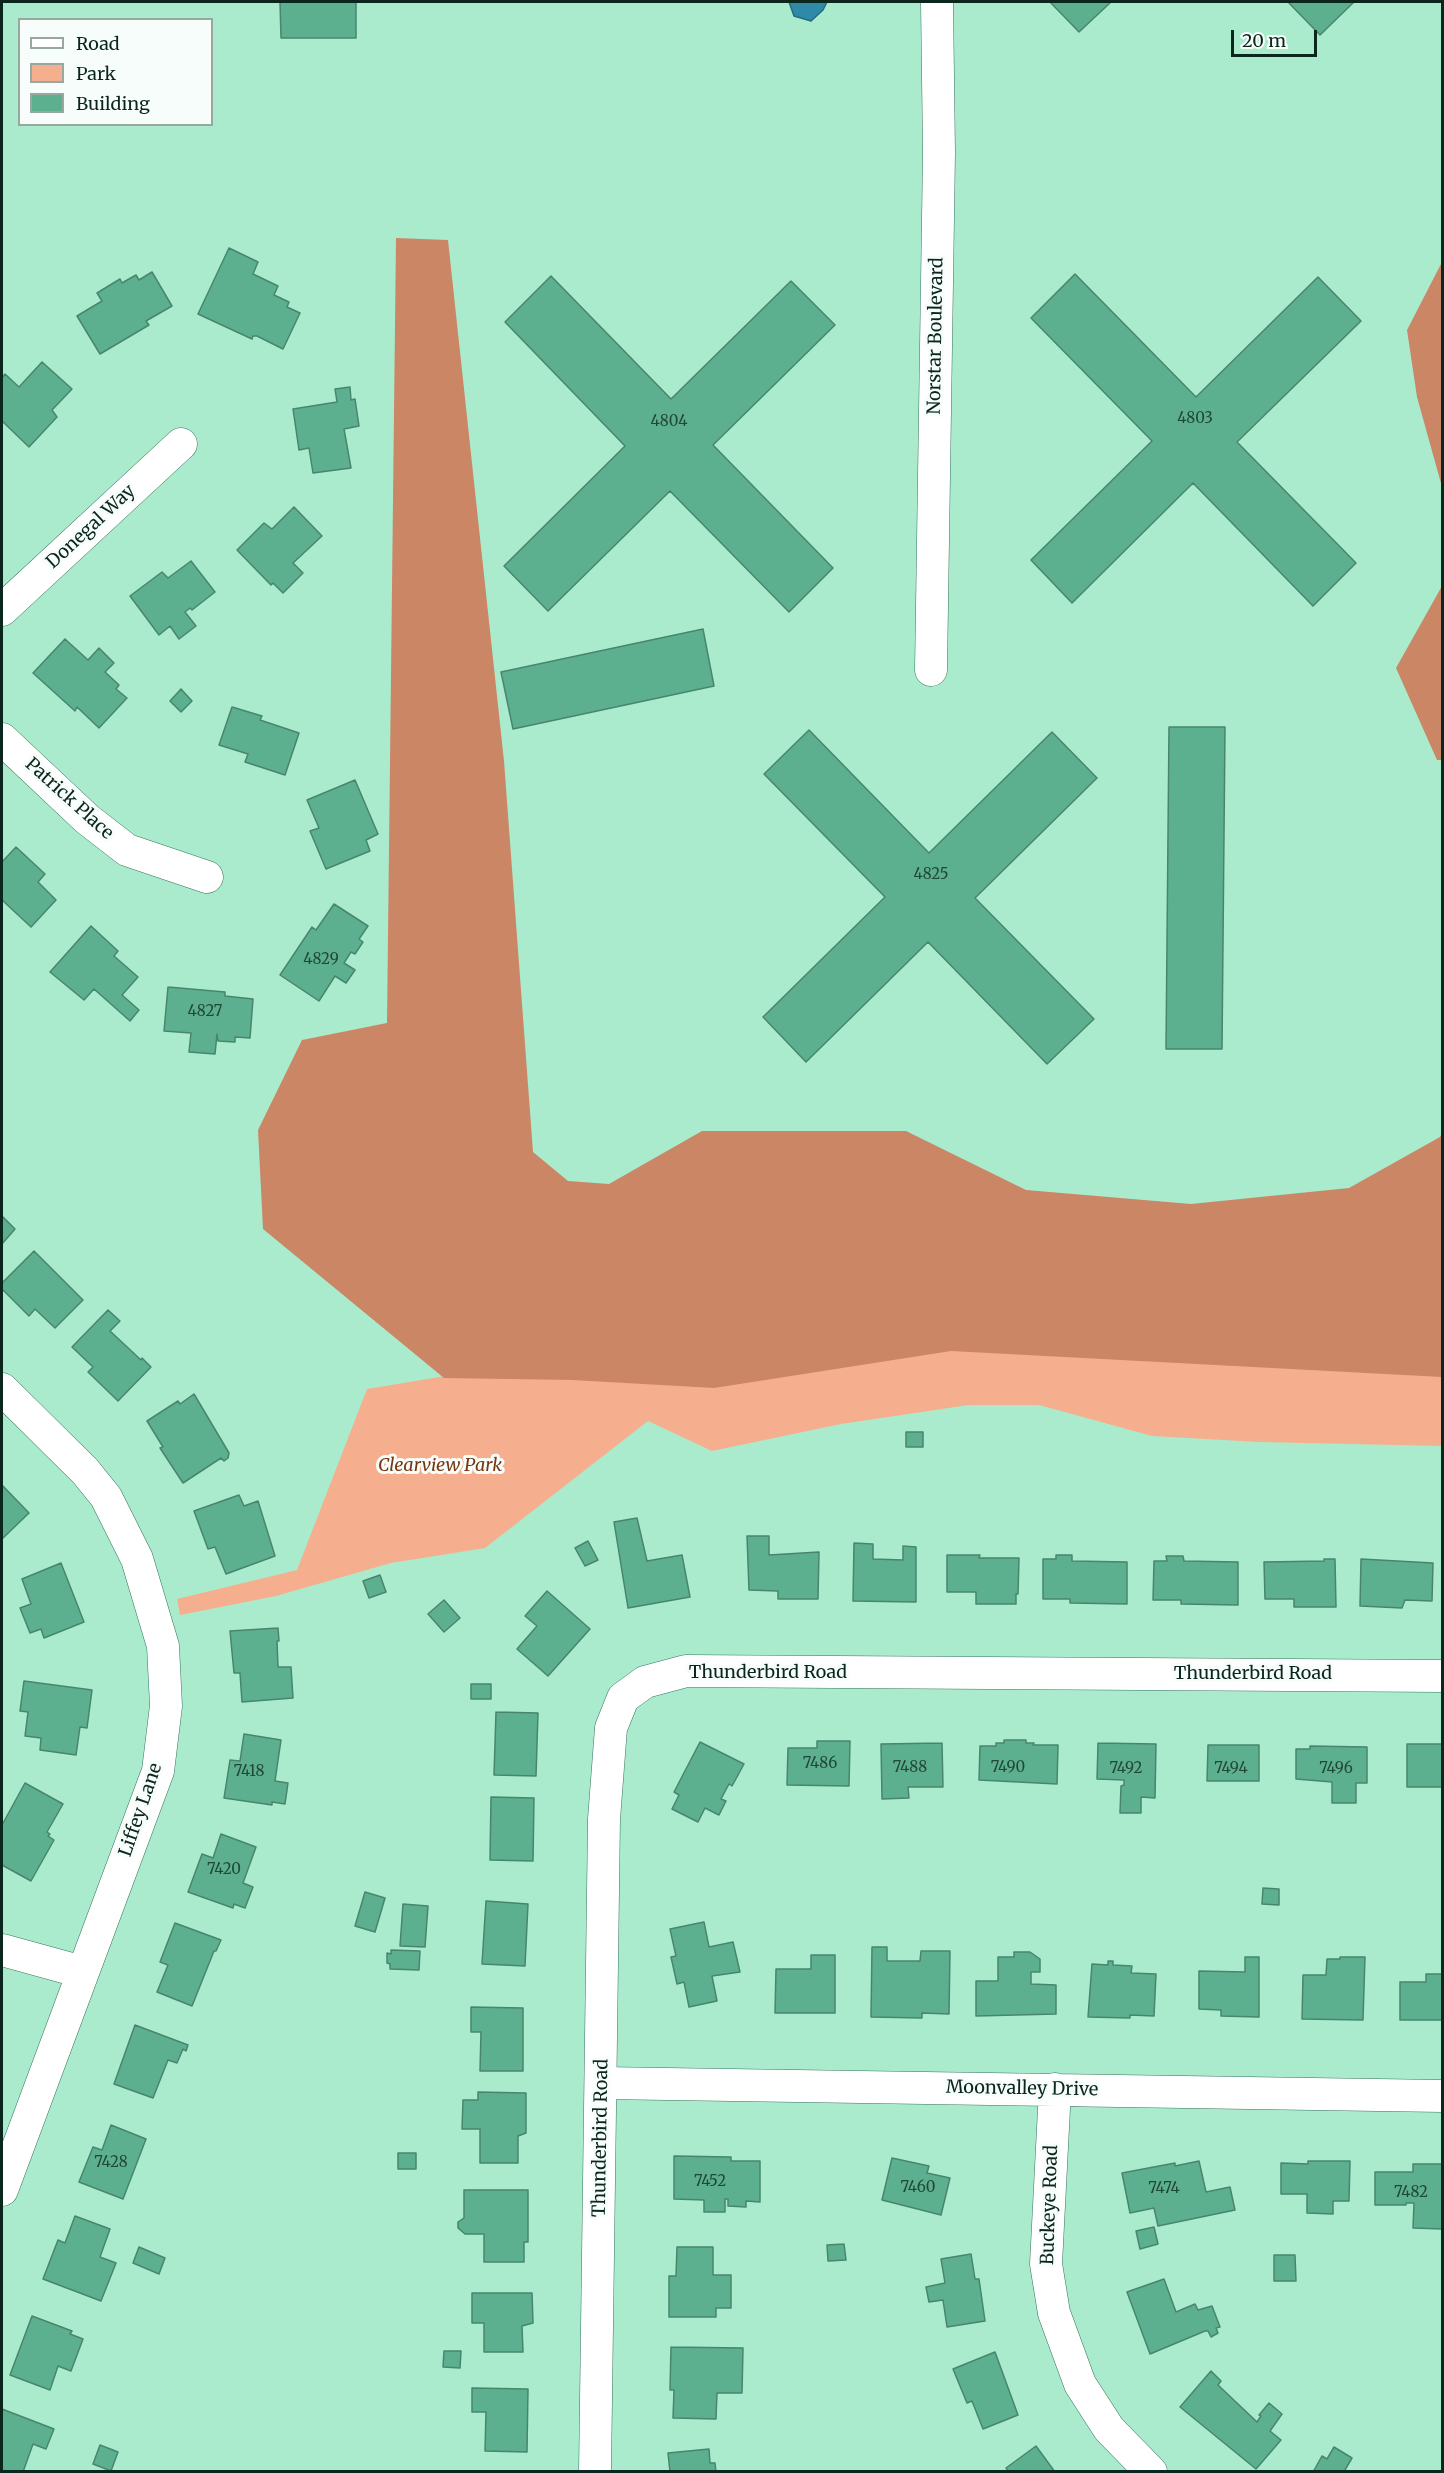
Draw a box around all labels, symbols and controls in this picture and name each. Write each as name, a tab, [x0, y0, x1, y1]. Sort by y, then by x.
legend	[18, 18, 213, 126]
scale bar	[1234, 18, 1320, 56]
text: 20 m	[1242, 29, 1286, 52]
text: Road	[76, 32, 120, 55]
text: Park	[76, 62, 116, 85]
text: Building	[76, 92, 150, 115]
street label: Norstar Boulevard	[924, 257, 948, 415]
house number: 4803	[1177, 410, 1213, 428]
house number: 4804	[651, 413, 687, 431]
street label: Donegal Way	[42, 480, 140, 574]
street label: Patrick Place	[20, 754, 118, 844]
house number: 4825	[914, 866, 948, 884]
house number: 4829	[303, 951, 339, 969]
house number: 4827	[188, 1003, 222, 1021]
park label: Clearview Park	[378, 1455, 502, 1477]
street label: Thunderbird Road	[689, 1662, 847, 1684]
street label: Thunderbird Road	[1174, 1663, 1332, 1685]
house number: 7486	[803, 1755, 837, 1773]
house number: 7488	[893, 1759, 927, 1777]
house number: 7490	[991, 1759, 1025, 1777]
street label: Liffey Lane	[115, 1760, 167, 1860]
house number: 7492	[1109, 1760, 1143, 1778]
house number: 7494	[1214, 1760, 1248, 1778]
house number: 7496	[1319, 1760, 1353, 1778]
house number: 7418	[234, 1763, 264, 1781]
house number: 7420	[207, 1861, 241, 1879]
street label: Thunderbird Road	[589, 2059, 613, 2217]
street label: Moonvalley Drive	[946, 2077, 1098, 2101]
street label: Buckeye Road	[1037, 2145, 1063, 2265]
house number: 7428	[94, 2154, 128, 2172]
house number: 7452	[694, 2173, 726, 2191]
house number: 7460	[900, 2179, 936, 2197]
house number: 7474	[1148, 2180, 1180, 2198]
house number: 7482	[1394, 2184, 1428, 2202]

